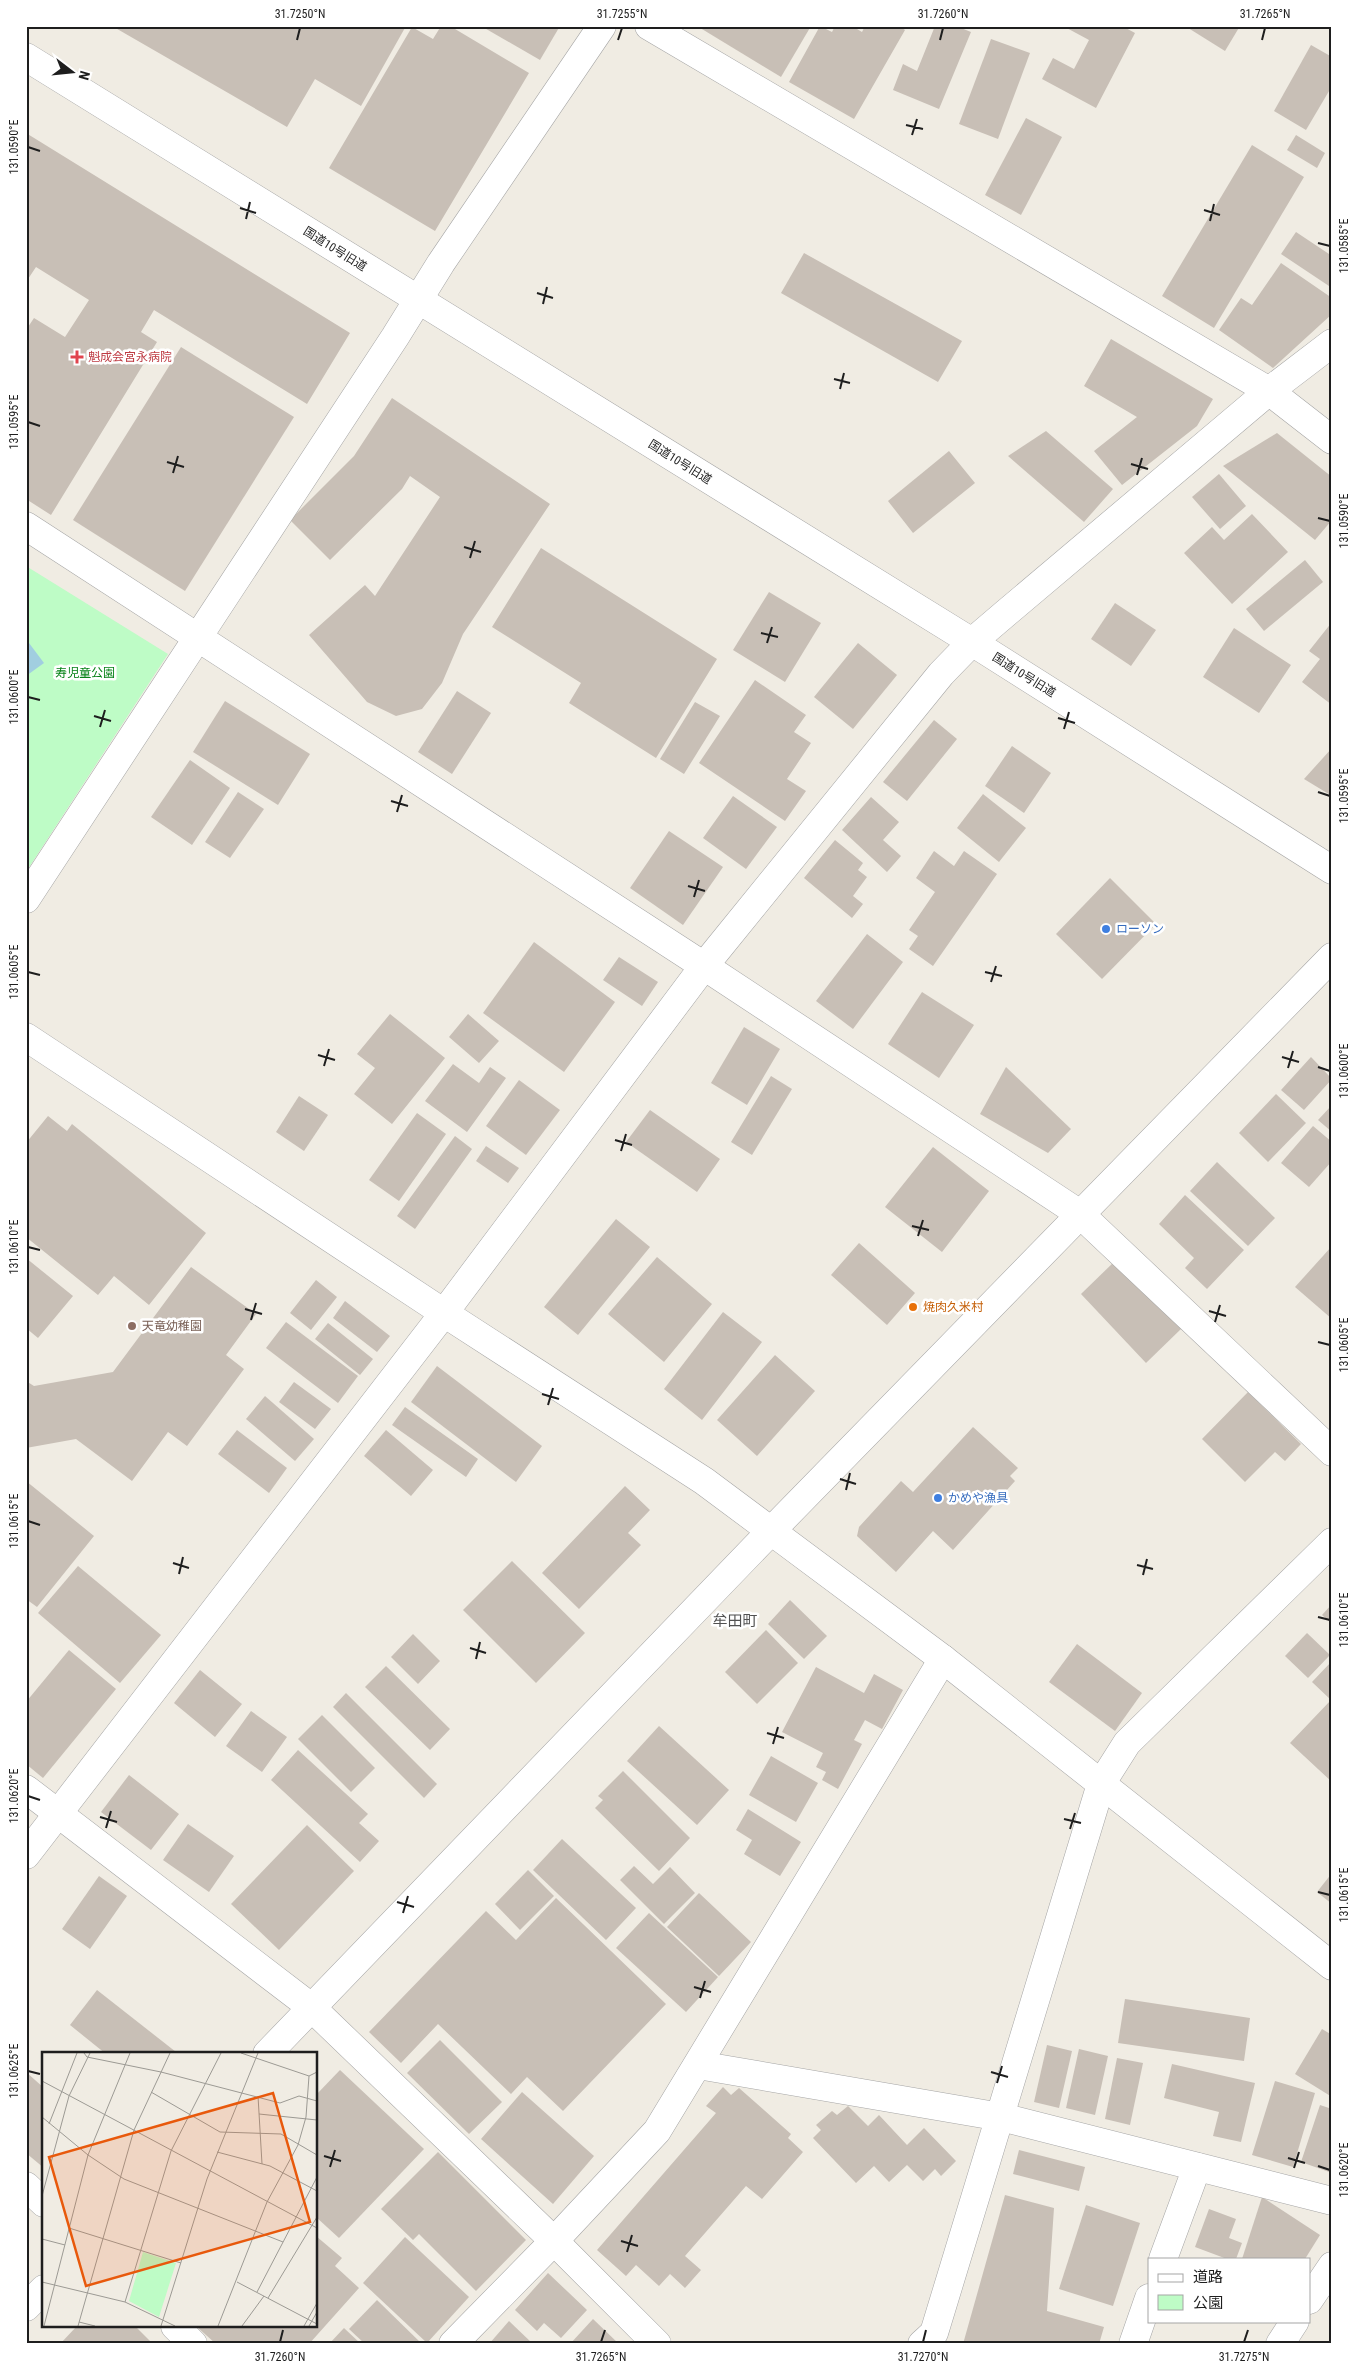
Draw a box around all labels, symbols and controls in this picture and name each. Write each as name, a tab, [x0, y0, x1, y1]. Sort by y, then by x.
text: 31.7250°N	[275, 7, 325, 21]
text: 31.7255°N	[597, 7, 647, 21]
text: 31.7260°N	[918, 7, 968, 21]
text: 31.7265°N	[1240, 7, 1290, 21]
north arrow	[48, 48, 98, 98]
text: N	[76, 69, 93, 82]
text: 131.0590°E	[7, 119, 21, 175]
text: 131.0585°E	[1337, 218, 1351, 274]
street label: 国道10号旧道	[301, 224, 369, 274]
marker: 魁成会宮永病院	[70, 350, 84, 364]
place label: 魁成会宮永病院	[88, 350, 172, 364]
text: 131.0595°E	[7, 394, 21, 450]
street label: 国道10号旧道	[646, 437, 714, 487]
text: 131.0590°E	[1337, 493, 1351, 549]
street label: 国道10号旧道	[990, 650, 1058, 700]
park label: 寿児童公園	[55, 666, 115, 680]
text: 131.0600°E	[7, 669, 21, 725]
text: 131.0595°E	[1337, 768, 1351, 824]
place label: ローソン	[1116, 922, 1164, 936]
marker: ローソン	[1100, 923, 1112, 935]
text: 131.0605°E	[7, 944, 21, 1000]
text: 131.0600°E	[1337, 1043, 1351, 1099]
text: 131.0610°E	[7, 1219, 21, 1275]
place label: 焼肉久米村	[923, 1300, 984, 1314]
marker: 焼肉久米村	[907, 1301, 919, 1313]
text: 131.0605°E	[1337, 1317, 1351, 1373]
place label: 天竜幼稚園	[142, 1319, 202, 1333]
marker: 天竜幼稚園	[126, 1320, 138, 1332]
place label: かめや漁具	[948, 1491, 1008, 1505]
marker: かめや漁具	[932, 1492, 944, 1504]
text: 131.0615°E	[7, 1493, 21, 1549]
text: 131.0610°E	[1337, 1592, 1351, 1648]
district label: 牟田町	[712, 1612, 758, 1630]
text: 131.0620°E	[7, 1768, 21, 1824]
text: 131.0615°E	[1337, 1867, 1351, 1923]
text: 131.0625°E	[7, 2043, 21, 2099]
inset map	[42, 2052, 318, 2328]
text: 131.0620°E	[1337, 2142, 1351, 2198]
legend	[1148, 2258, 1310, 2322]
text: 道路	[1193, 2268, 1223, 2286]
text: 公園	[1193, 2294, 1223, 2312]
text: 31.7260°N	[255, 2350, 305, 2364]
text: 31.7265°N	[576, 2350, 626, 2364]
text: 31.7270°N	[898, 2350, 948, 2364]
text: 31.7275°N	[1219, 2350, 1269, 2364]

